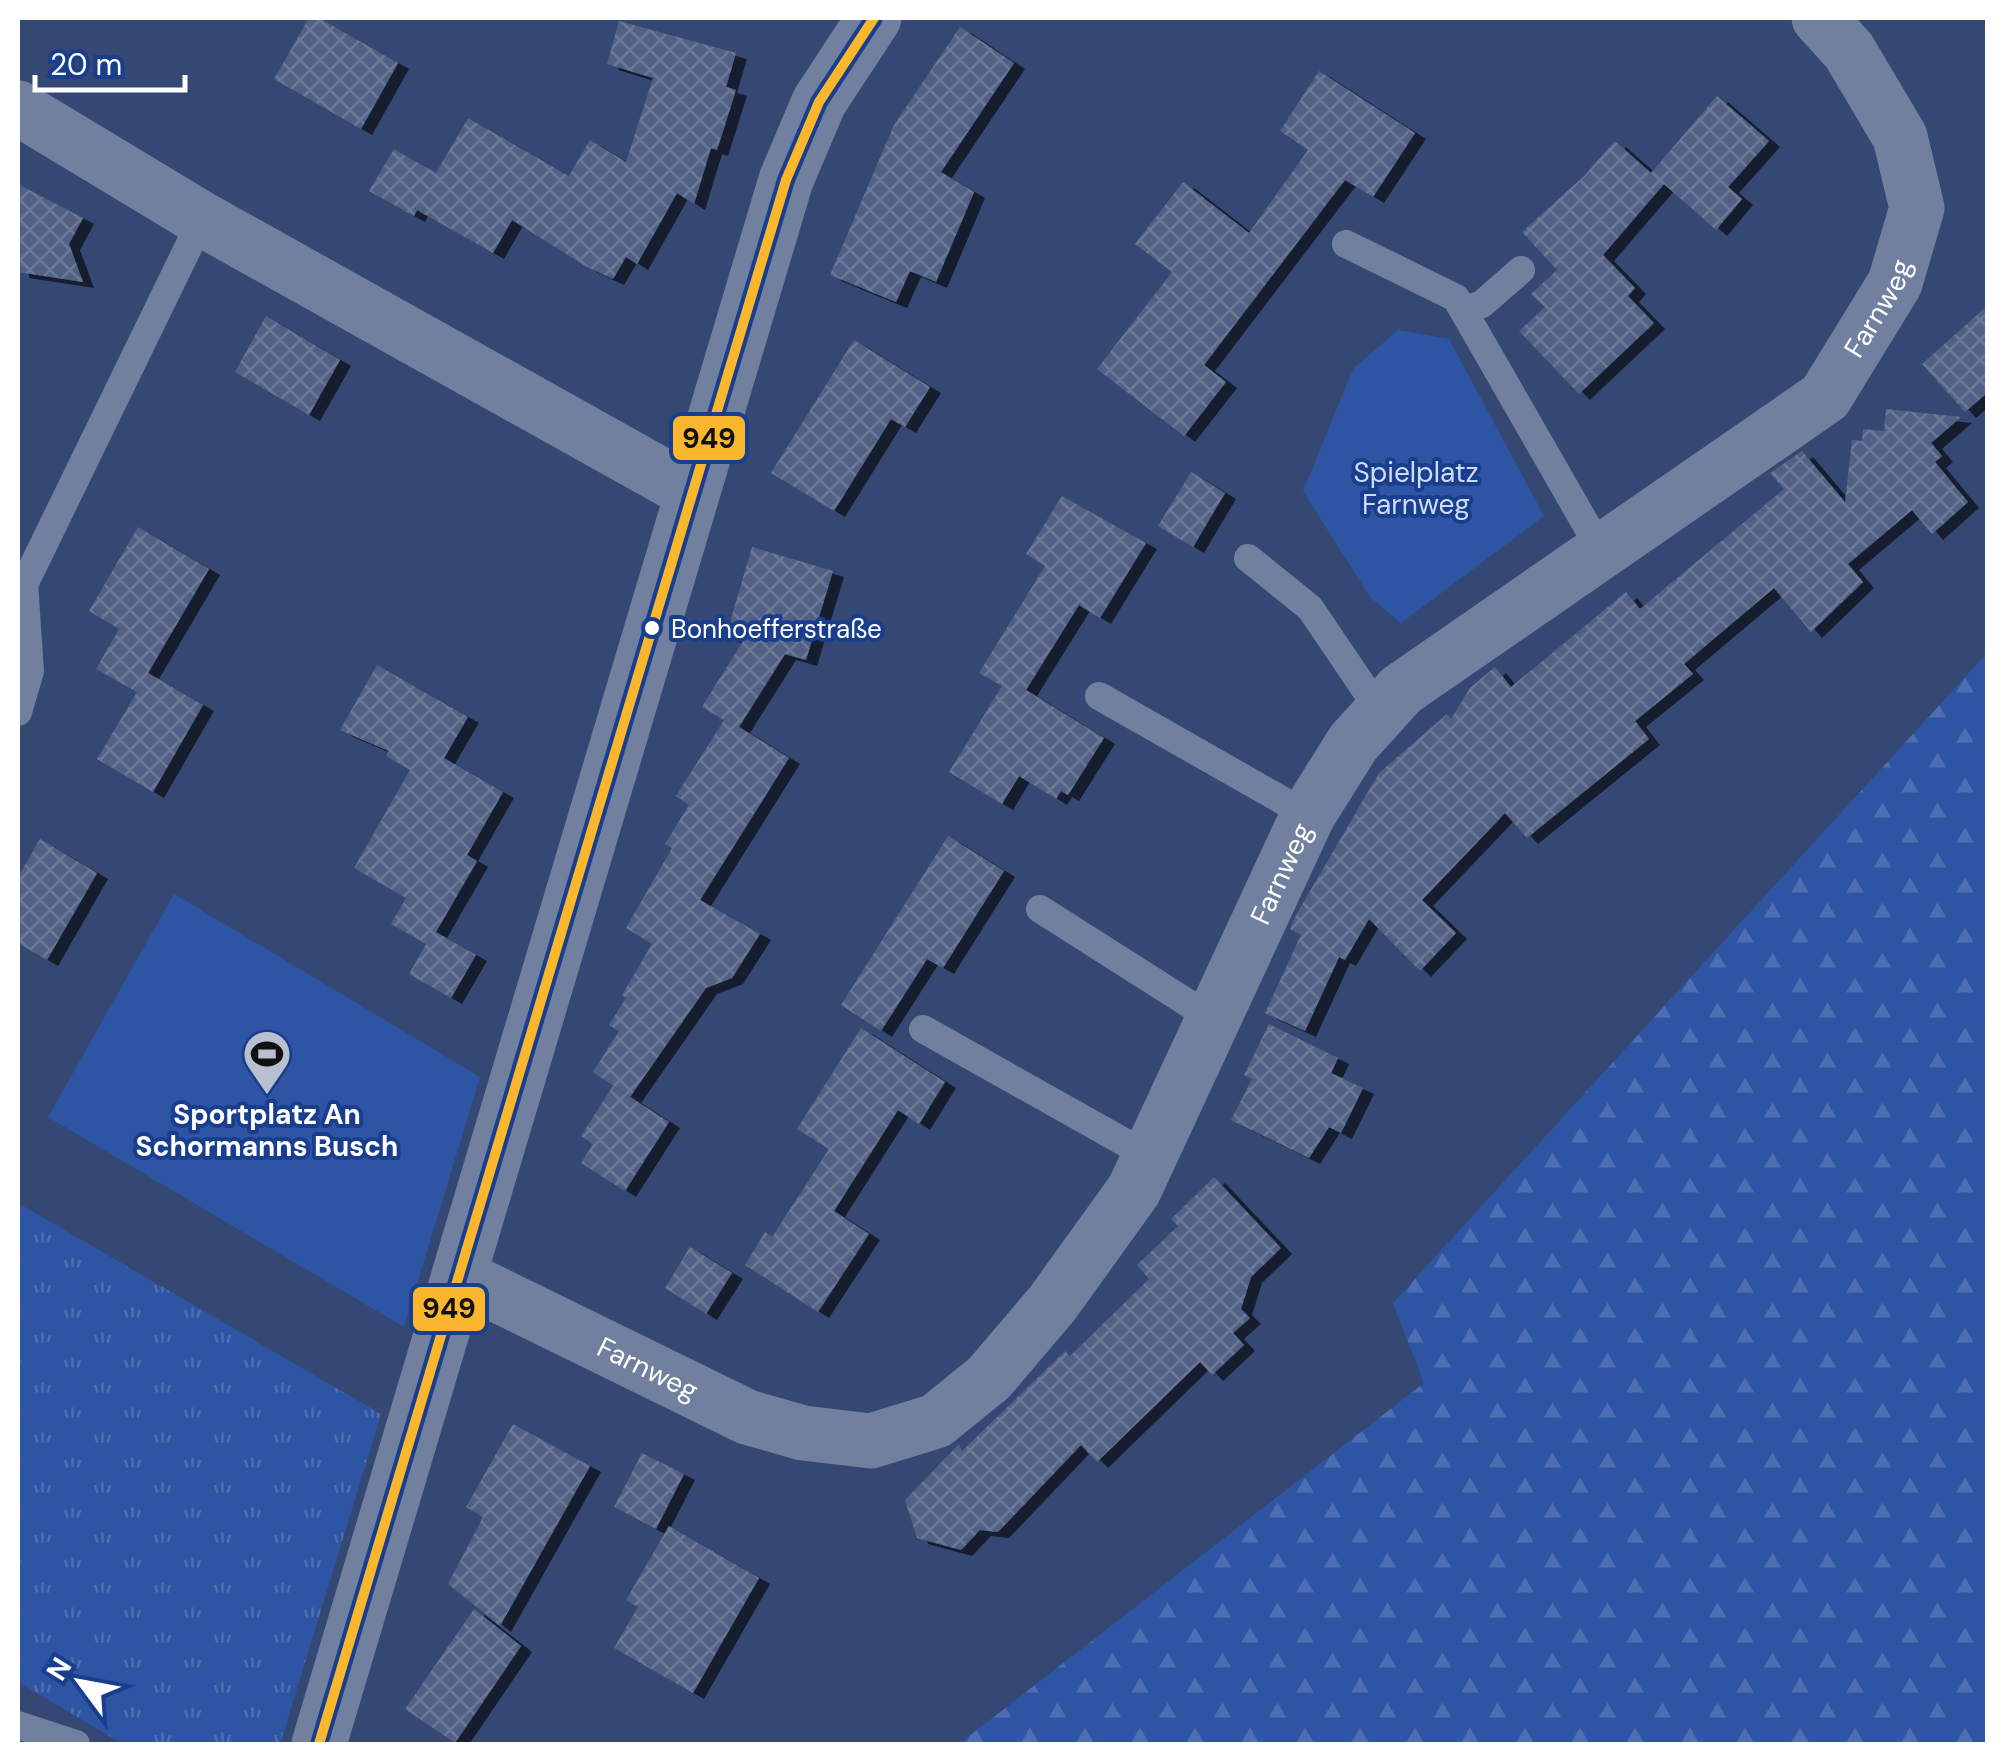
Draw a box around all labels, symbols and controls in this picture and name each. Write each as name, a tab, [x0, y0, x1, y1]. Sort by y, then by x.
scale bar	[35, 30, 185, 92]
text: 20 m	[50, 45, 122, 84]
street label: Farnweg	[1836, 255, 1920, 365]
line badge: 949	[671, 414, 747, 462]
text: 949	[682, 420, 736, 457]
park label: Spielplatz Farnweg	[1353, 454, 1479, 523]
place label: Bonhoefferstraße	[671, 612, 882, 646]
marker: Bonhoefferstraße	[642, 618, 662, 638]
street label: Farnweg	[1242, 817, 1321, 930]
sports icon: Sportplatz An Schormanns Busch	[241, 1028, 293, 1096]
place label: Sportplatz An Schormanns Busch	[136, 1096, 398, 1165]
line badge: 949	[411, 1285, 487, 1333]
text: 949	[422, 1290, 476, 1327]
street label: Farnweg	[591, 1329, 704, 1409]
north arrow	[30, 1632, 130, 1732]
text: N	[38, 1651, 80, 1687]

